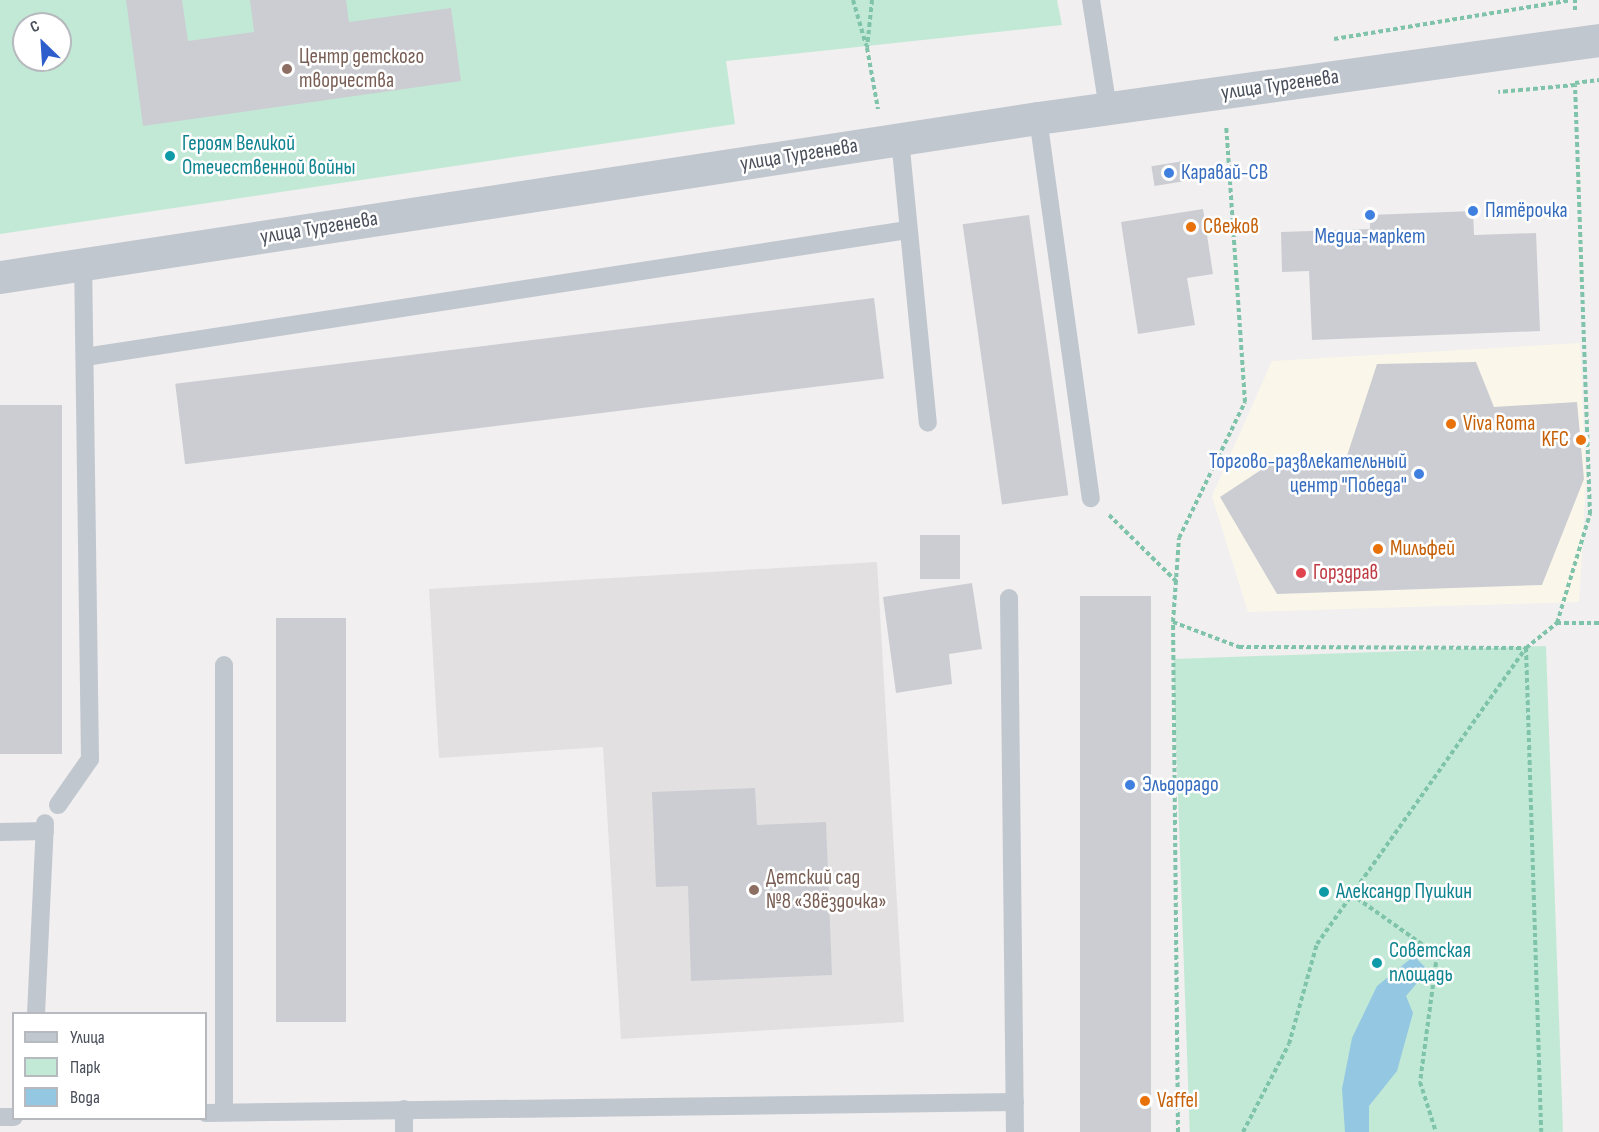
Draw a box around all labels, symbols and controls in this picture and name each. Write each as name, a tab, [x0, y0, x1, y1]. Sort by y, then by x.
north arrow	[12, 12, 72, 72]
text: С	[27, 17, 43, 37]
place label: Центр детского творчества	[299, 44, 424, 94]
marker: Центр детского творчества	[280, 62, 294, 76]
street label: улица Тургенева	[1219, 64, 1341, 106]
place label: Героям Великой Отечественной войны	[182, 131, 355, 181]
street label: улица Тургенева	[738, 133, 860, 177]
marker: Героям Великой Отечественной войны	[163, 149, 177, 163]
place label: Каравай-СВ	[1181, 160, 1268, 186]
marker: Каравай-СВ	[1162, 166, 1176, 180]
place label: Пятёрочка	[1485, 198, 1568, 224]
marker: Пятёрочка	[1466, 204, 1480, 218]
street label: улица Тургенева	[258, 206, 380, 250]
marker: Медиа-маркет	[1363, 208, 1377, 222]
place label: Свежов	[1203, 214, 1259, 240]
marker: Свежов	[1184, 220, 1198, 234]
place label: Медиа-маркет	[1315, 224, 1425, 250]
place label: Viva Roma	[1463, 411, 1535, 437]
marker: Viva Roma	[1444, 417, 1458, 431]
place label: KFC	[1541, 427, 1569, 453]
marker: KFC	[1574, 433, 1588, 447]
place label: Торгово-развлекательный центр "Победа"	[1209, 449, 1407, 499]
marker: Торгово-развлекательный центр "Победа"	[1412, 467, 1426, 481]
place label: Мильфей	[1390, 536, 1455, 562]
marker: Мильфей	[1371, 542, 1385, 556]
place label: Горздрав	[1313, 560, 1378, 586]
marker: Горздрав	[1294, 566, 1308, 580]
place label: Эльдорадо	[1142, 772, 1219, 798]
marker: Эльдорадо	[1123, 778, 1137, 792]
place label: Детский сад №8 «Звёздочка»	[766, 865, 887, 915]
place label: Александр Пушкин	[1336, 879, 1472, 905]
marker: Детский сад №8 «Звёздочка»	[747, 883, 761, 897]
marker: Александр Пушкин	[1317, 885, 1331, 899]
place label: Советская площадь	[1389, 938, 1471, 988]
marker: Советская площадь	[1370, 956, 1384, 970]
legend	[12, 1012, 207, 1120]
text: Улица	[70, 1027, 105, 1048]
text: Парк	[70, 1057, 100, 1078]
text: Вода	[70, 1087, 100, 1108]
place label: Vaffel	[1157, 1088, 1198, 1114]
marker: Vaffel	[1138, 1094, 1152, 1108]

